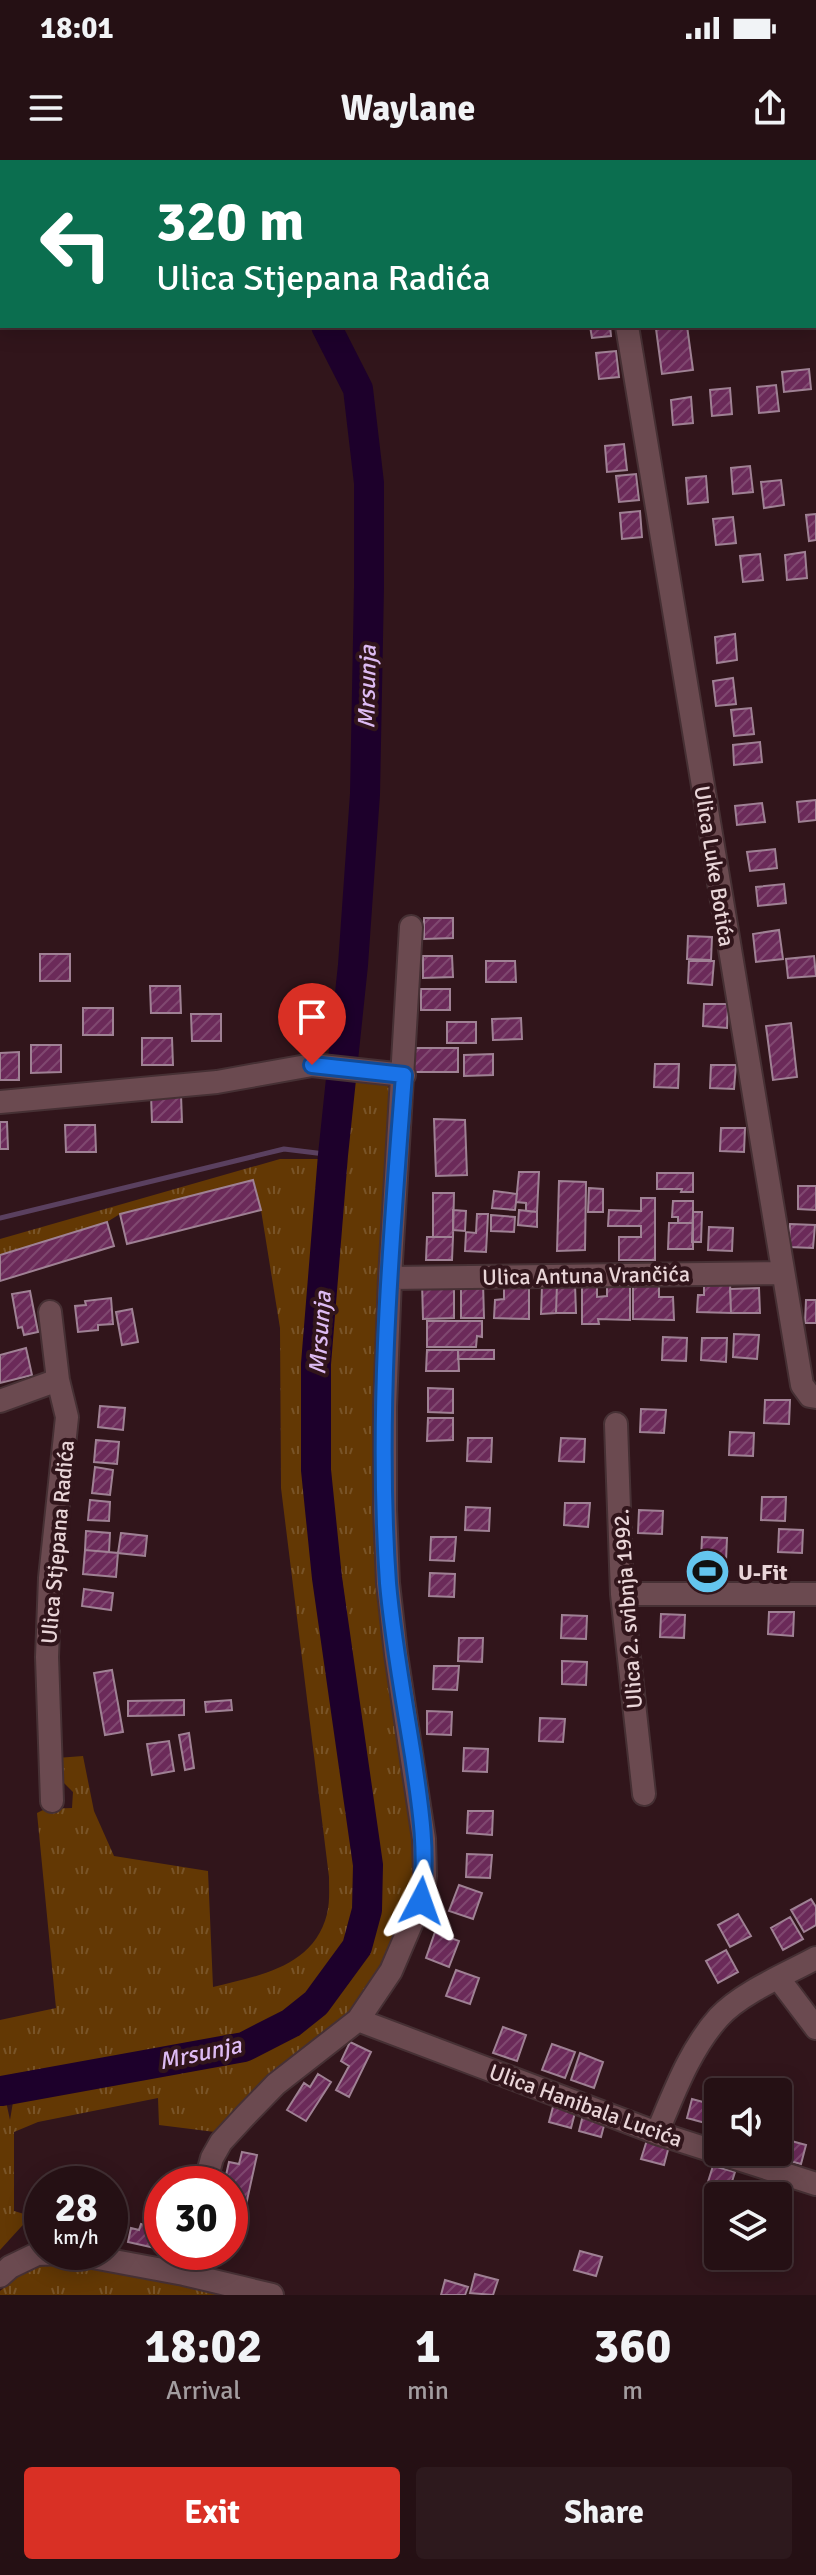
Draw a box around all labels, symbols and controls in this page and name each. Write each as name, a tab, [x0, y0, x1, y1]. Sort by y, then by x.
text: 18:01	[40, 10, 114, 47]
icon: menu	[24, 86, 68, 130]
text: Waylane	[341, 86, 475, 131]
icon: share	[748, 86, 792, 130]
text: 320 m	[156, 187, 304, 256]
icon: left	[24, 192, 128, 296]
text: Ulica Stjepana Radića	[156, 256, 491, 301]
water label: Mrsunja	[351, 644, 383, 729]
street label: Ulica Luke Botića	[688, 784, 741, 949]
pin	[278, 983, 346, 1065]
icon: arrive	[290, 995, 334, 1039]
street label: Ulica Antuna Vrančića	[482, 1260, 690, 1291]
water label: Mrsunja	[302, 1289, 338, 1376]
street label: Ulica Stjepana Radića	[35, 1439, 80, 1645]
street label: Ulica 2. svibnja 1992.	[607, 1508, 648, 1710]
sports icon: U-Fit	[683, 1548, 731, 1596]
place label: U-Fit	[738, 1559, 788, 1586]
position arrow	[379, 1859, 463, 1943]
water label: Mrsunja	[156, 2029, 245, 2076]
street label: Ulica Hanibala Lucića	[486, 2058, 686, 2153]
map controls	[704, 2078, 792, 2270]
button: sound	[704, 2078, 792, 2166]
speed limit sign: 30	[144, 2166, 248, 2270]
button: layers	[704, 2182, 792, 2270]
text: 28	[54, 2183, 98, 2233]
text: km/h	[53, 2225, 99, 2250]
text: 18:02	[145, 2317, 262, 2376]
text: 1	[415, 2317, 441, 2376]
text: 360	[594, 2317, 671, 2376]
text: Arrival	[166, 2375, 241, 2407]
text: min	[407, 2375, 449, 2407]
text: m	[622, 2375, 643, 2407]
button: Exit	[24, 2467, 400, 2559]
button: Share	[416, 2467, 792, 2559]

